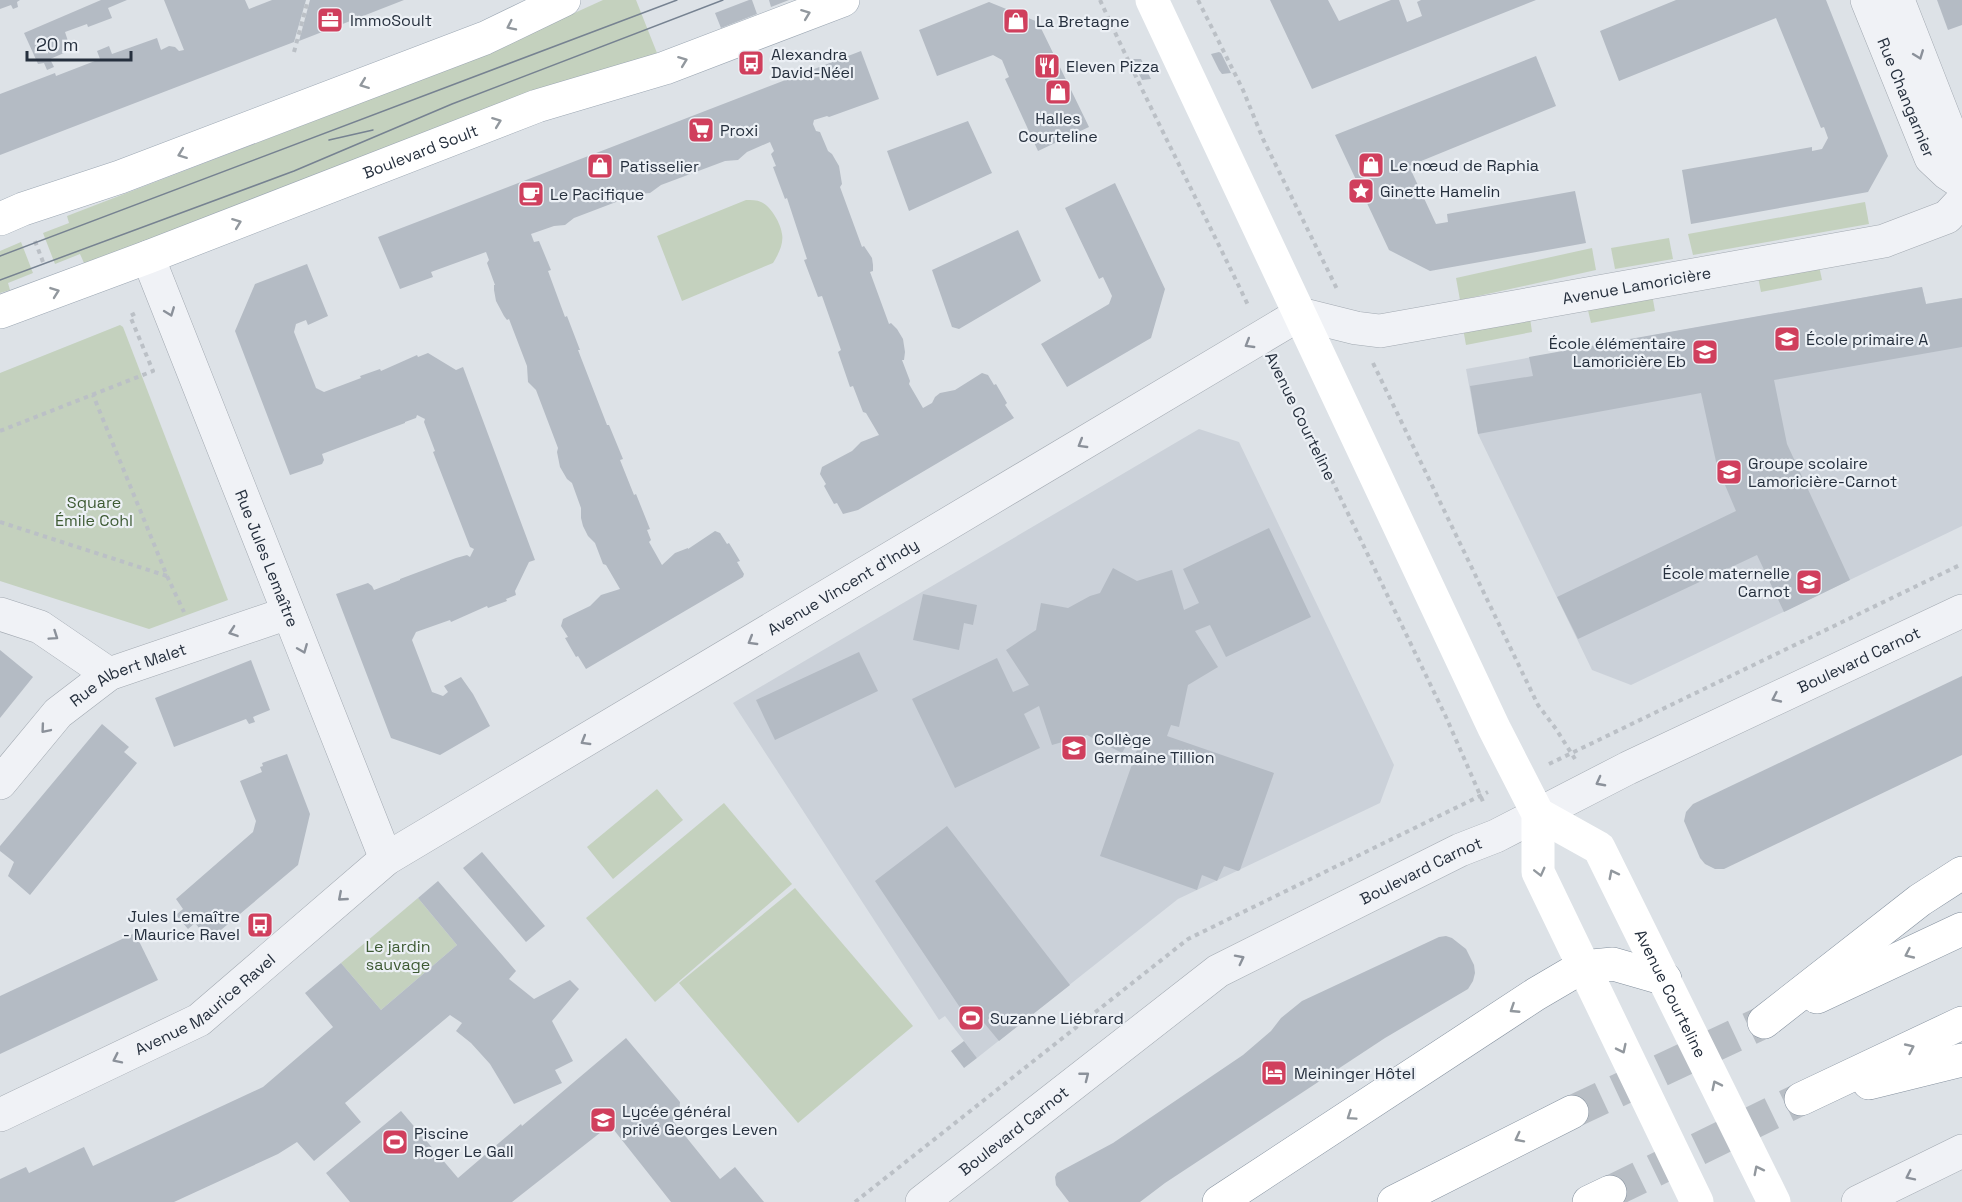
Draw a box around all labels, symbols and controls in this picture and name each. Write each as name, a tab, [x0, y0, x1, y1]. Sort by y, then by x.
office icon: ImmoSoult	[315, 5, 345, 35]
shop icon: La Bretagne	[1001, 6, 1031, 36]
one-way arrow	[800, 9, 811, 21]
place label: ImmoSoult	[350, 10, 432, 31]
place label: La Bretagne	[1036, 11, 1129, 32]
one-way arrow	[507, 18, 518, 30]
scale bar	[27, 24, 130, 62]
text: 20 m	[36, 33, 79, 56]
street label: Rue Changarnier	[1872, 35, 1940, 160]
place label: Alexandra David-Néel	[771, 44, 854, 83]
bus stop icon: Alexandra David-Néel	[736, 48, 766, 78]
one-way arrow	[1912, 49, 1925, 59]
restaurant icon: Eleven Pizza	[1032, 51, 1062, 81]
one-way arrow	[676, 56, 687, 68]
place label: Eleven Pizza	[1066, 56, 1159, 77]
one-way arrow	[359, 77, 370, 90]
shop icon: Halles Courteline	[1043, 77, 1073, 107]
place label: Halles Courteline	[1018, 108, 1098, 147]
supermarket icon: Proxi	[686, 115, 716, 145]
one-way arrow	[491, 117, 502, 129]
street label: Boulevard Soult	[360, 120, 481, 184]
place label: Proxi	[720, 120, 758, 141]
one-way arrow	[177, 147, 188, 159]
shop icon: Le nœud de Raphia	[1356, 150, 1386, 180]
shop icon: Patisselier	[585, 151, 615, 181]
place label: Le nœud de Raphia	[1390, 155, 1539, 176]
place label: Patisselier	[620, 156, 699, 177]
place icon: Ginette Hamelin	[1346, 176, 1376, 206]
cafe icon: Le Pacifique	[516, 179, 546, 209]
place label: Ginette Hamelin	[1380, 181, 1500, 202]
place label: Le Pacifique	[550, 184, 644, 205]
one-way arrow	[232, 217, 242, 230]
street label: Avenue Lamoricière	[1561, 262, 1713, 309]
one-way arrow	[49, 287, 60, 300]
one-way arrow	[162, 306, 175, 317]
school or university icon: École primaire A	[1772, 324, 1802, 354]
place label: École primaire A	[1806, 329, 1928, 350]
place label: École élémentaire Lamoricière Eb	[1549, 333, 1686, 372]
one-way arrow	[1245, 337, 1255, 348]
school or university icon: École élémentaire Lamoricière Eb	[1690, 337, 1720, 367]
street label: Avenue Courteline	[1260, 349, 1341, 484]
one-way arrow	[1078, 437, 1088, 448]
place label: Groupe scolaire Lamoricière-Carnot	[1748, 453, 1897, 492]
school or university icon: Groupe scolaire Lamoricière-Carnot	[1714, 457, 1744, 487]
street label: Rue Jules Lemaître	[230, 487, 303, 630]
park label: Square Émile Cohl	[55, 492, 133, 531]
street label: Avenue Vincent d'Indy	[764, 534, 922, 640]
place label: École maternelle Carnot	[1662, 563, 1790, 602]
school or university icon: École maternelle Carnot	[1794, 567, 1824, 597]
street label: Boulevard Carnot	[1794, 622, 1924, 698]
one-way arrow	[228, 624, 239, 637]
one-way arrow	[47, 629, 58, 640]
one-way arrow	[748, 633, 758, 645]
street label: Rue Albert Malet	[65, 638, 189, 711]
one-way arrow	[296, 643, 308, 654]
one-way arrow	[1772, 691, 1783, 703]
one-way arrow	[41, 722, 52, 733]
place label: Collège Germaine Tillion	[1094, 729, 1215, 768]
one-way arrow	[581, 733, 591, 745]
school or university icon: Collège Germaine Tillion	[1059, 733, 1089, 763]
one-way arrow	[1596, 775, 1607, 786]
street label: Boulevard Carnot	[1356, 832, 1485, 909]
one-way arrow	[1533, 867, 1546, 877]
one-way arrow	[1608, 869, 1620, 880]
one-way arrow	[338, 890, 349, 901]
place label: Jules Lemaître - Maurice Ravel	[123, 906, 240, 945]
bus stop icon: Jules Lemaître - Maurice Ravel	[245, 910, 275, 940]
street label: Avenue Courteline	[1630, 926, 1711, 1061]
park label: Le jardin sauvage	[365, 936, 431, 975]
one-way arrow	[1905, 946, 1916, 958]
street label: Avenue Maurice Ravel	[131, 949, 280, 1060]
one-way arrow	[1234, 955, 1245, 967]
one-way arrow	[1509, 1001, 1520, 1012]
sports icon: Suzanne Liébrard	[956, 1003, 986, 1033]
place label: Suzanne Liébrard	[990, 1008, 1124, 1029]
one-way arrow	[1615, 1042, 1627, 1053]
one-way arrow	[1904, 1043, 1915, 1055]
one-way arrow	[113, 1051, 124, 1063]
hotel icon: Meininger Hôtel	[1259, 1058, 1289, 1088]
place label: Meininger Hôtel	[1294, 1063, 1415, 1084]
one-way arrow	[1078, 1072, 1089, 1083]
one-way arrow	[1712, 1081, 1724, 1092]
street label: Boulevard Carnot	[955, 1082, 1073, 1180]
place label: Lycée général privé Georges Leven	[622, 1101, 778, 1140]
school or university icon: Lycée général privé Georges Leven	[588, 1105, 618, 1135]
one-way arrow	[1347, 1109, 1358, 1120]
place label: Piscine Roger Le Gall	[414, 1123, 514, 1162]
sports icon: Piscine Roger Le Gall	[380, 1127, 410, 1157]
one-way arrow	[1515, 1131, 1526, 1142]
one-way arrow	[1753, 1165, 1765, 1176]
one-way arrow	[1905, 1169, 1916, 1181]

